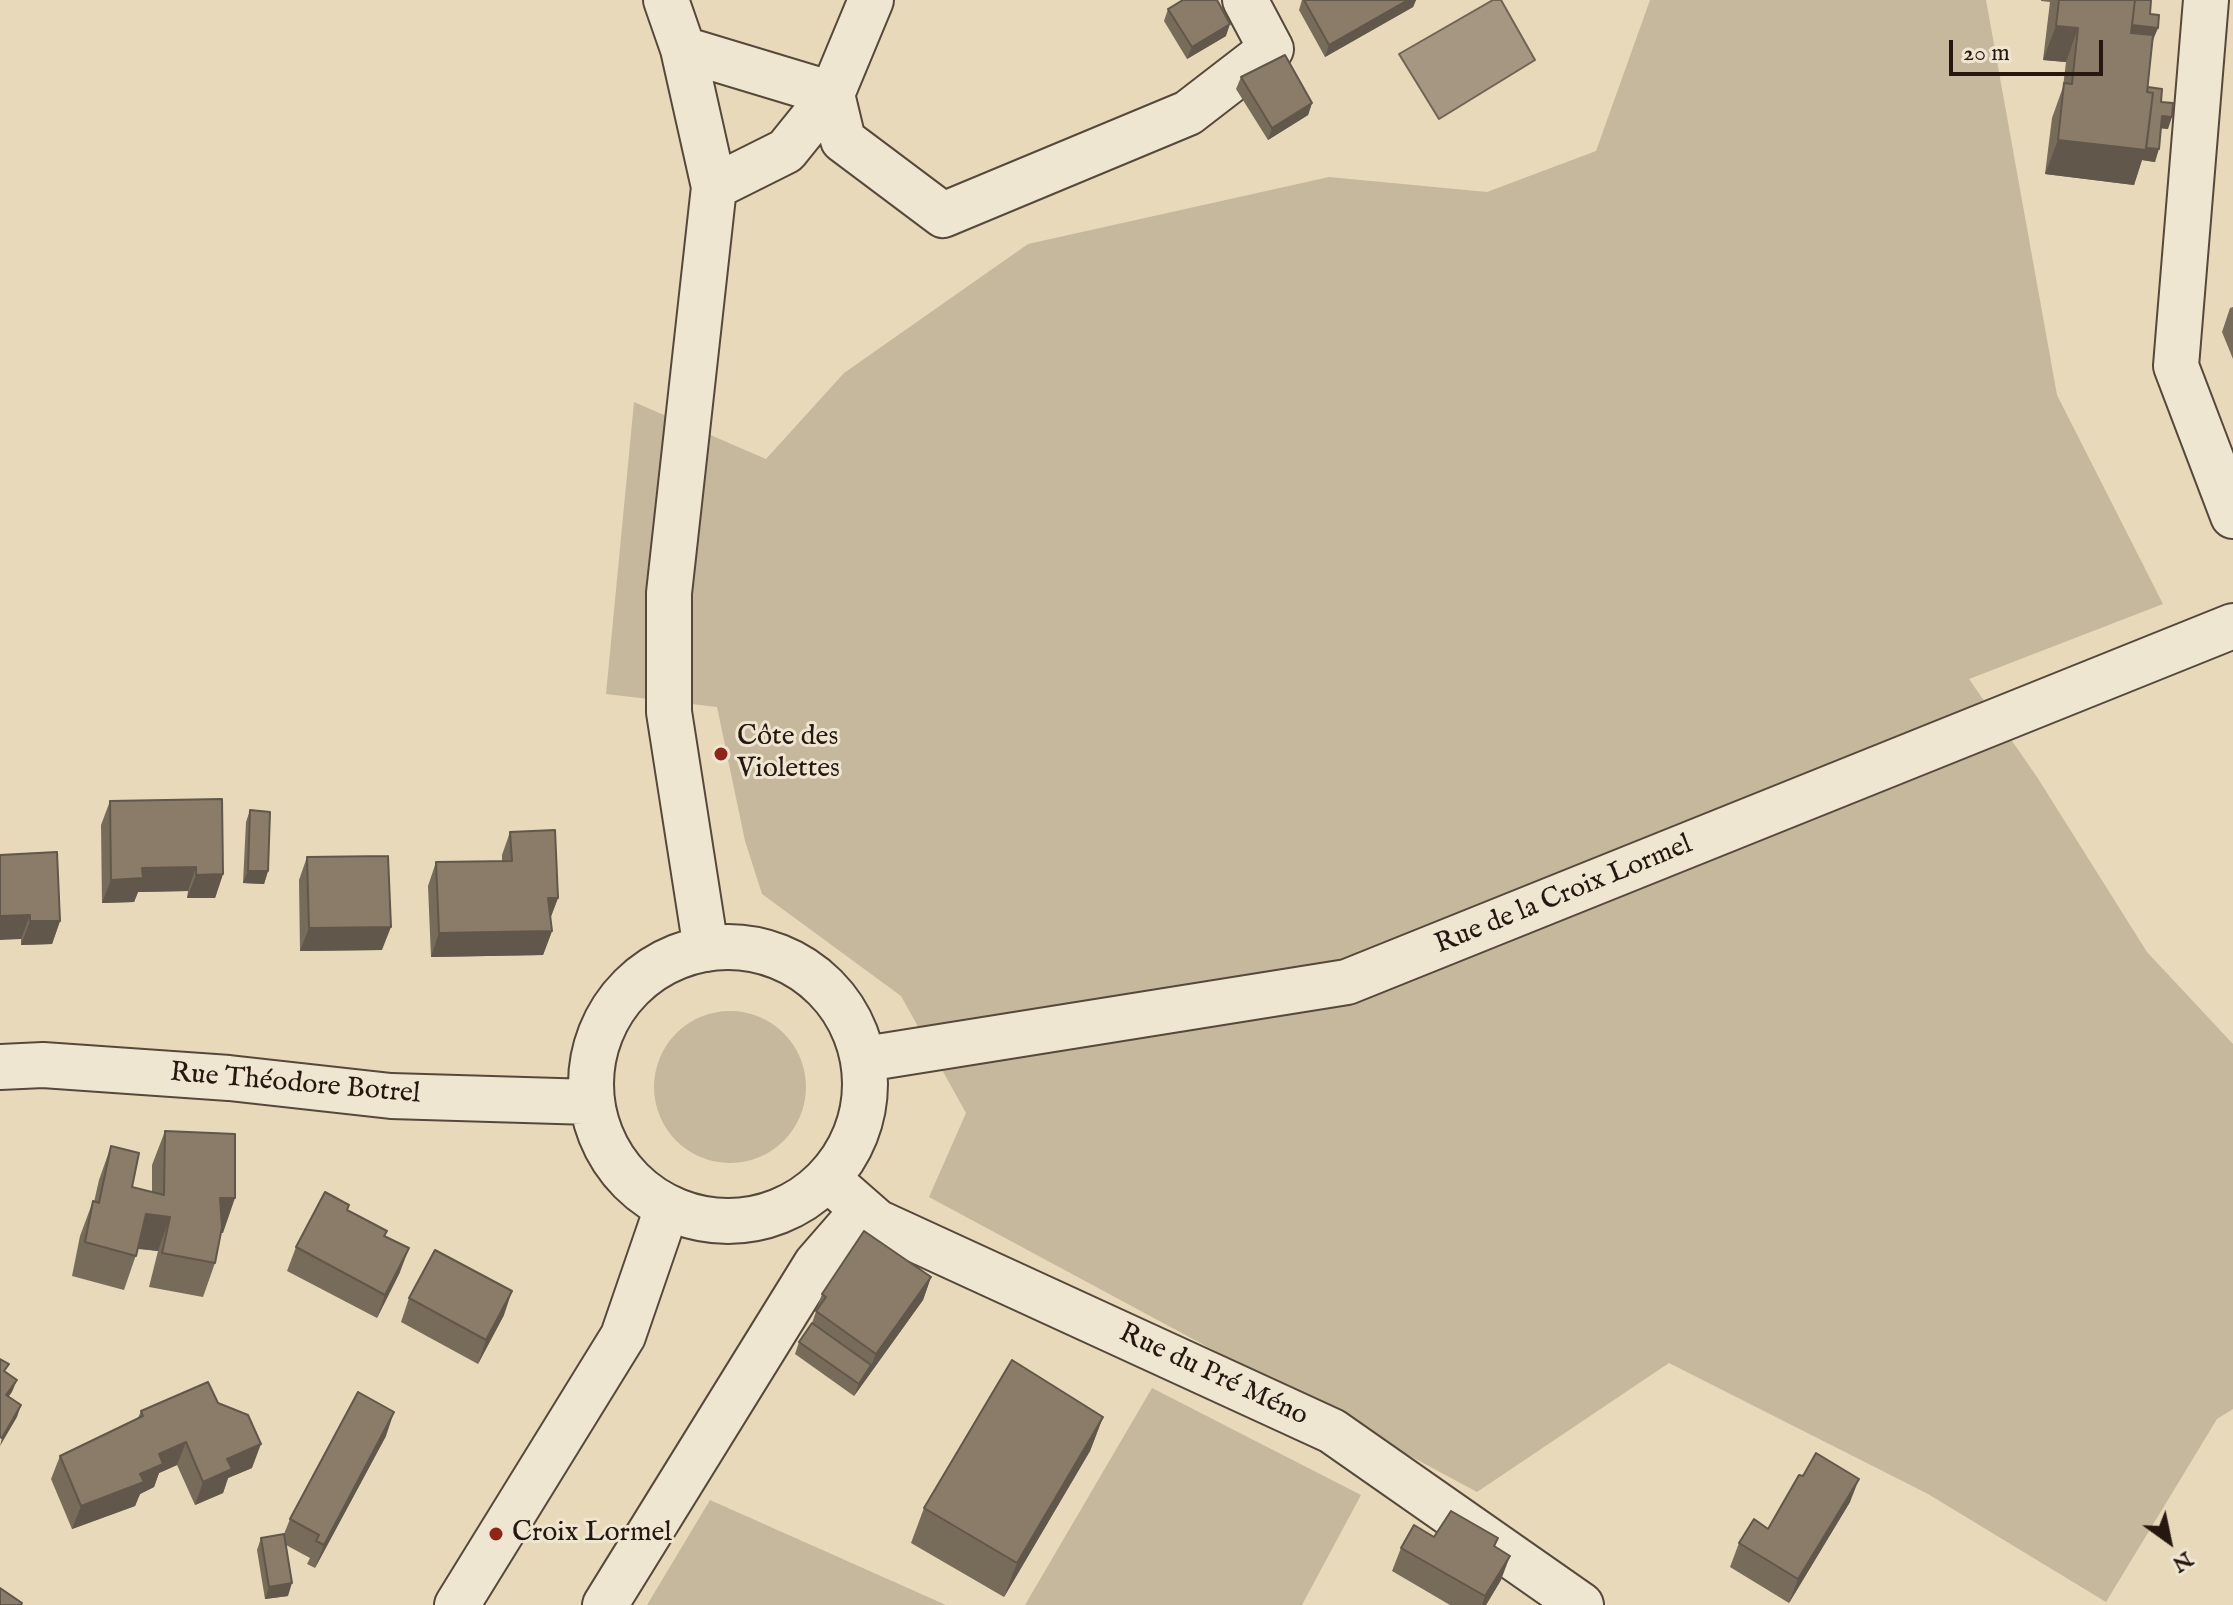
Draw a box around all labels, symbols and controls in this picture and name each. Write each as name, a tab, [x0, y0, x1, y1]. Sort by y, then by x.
scale bar	[1953, 24, 2107, 74]
text: 20 m	[1963, 38, 2010, 69]
place label: Côte des Violettes	[737, 721, 840, 787]
marker: Côte des Violettes	[712, 745, 730, 763]
street label: Rue de la Croix Lormel	[1431, 829, 1697, 963]
street label: Rue Théodore Botrel	[168, 1057, 422, 1113]
street label: Rue du Pré Méno	[1113, 1318, 1313, 1434]
north arrow	[2129, 1501, 2209, 1581]
place label: Croix Lormel	[512, 1517, 672, 1551]
marker: Croix Lormel	[487, 1525, 505, 1543]
text: N	[2166, 1544, 2198, 1578]

